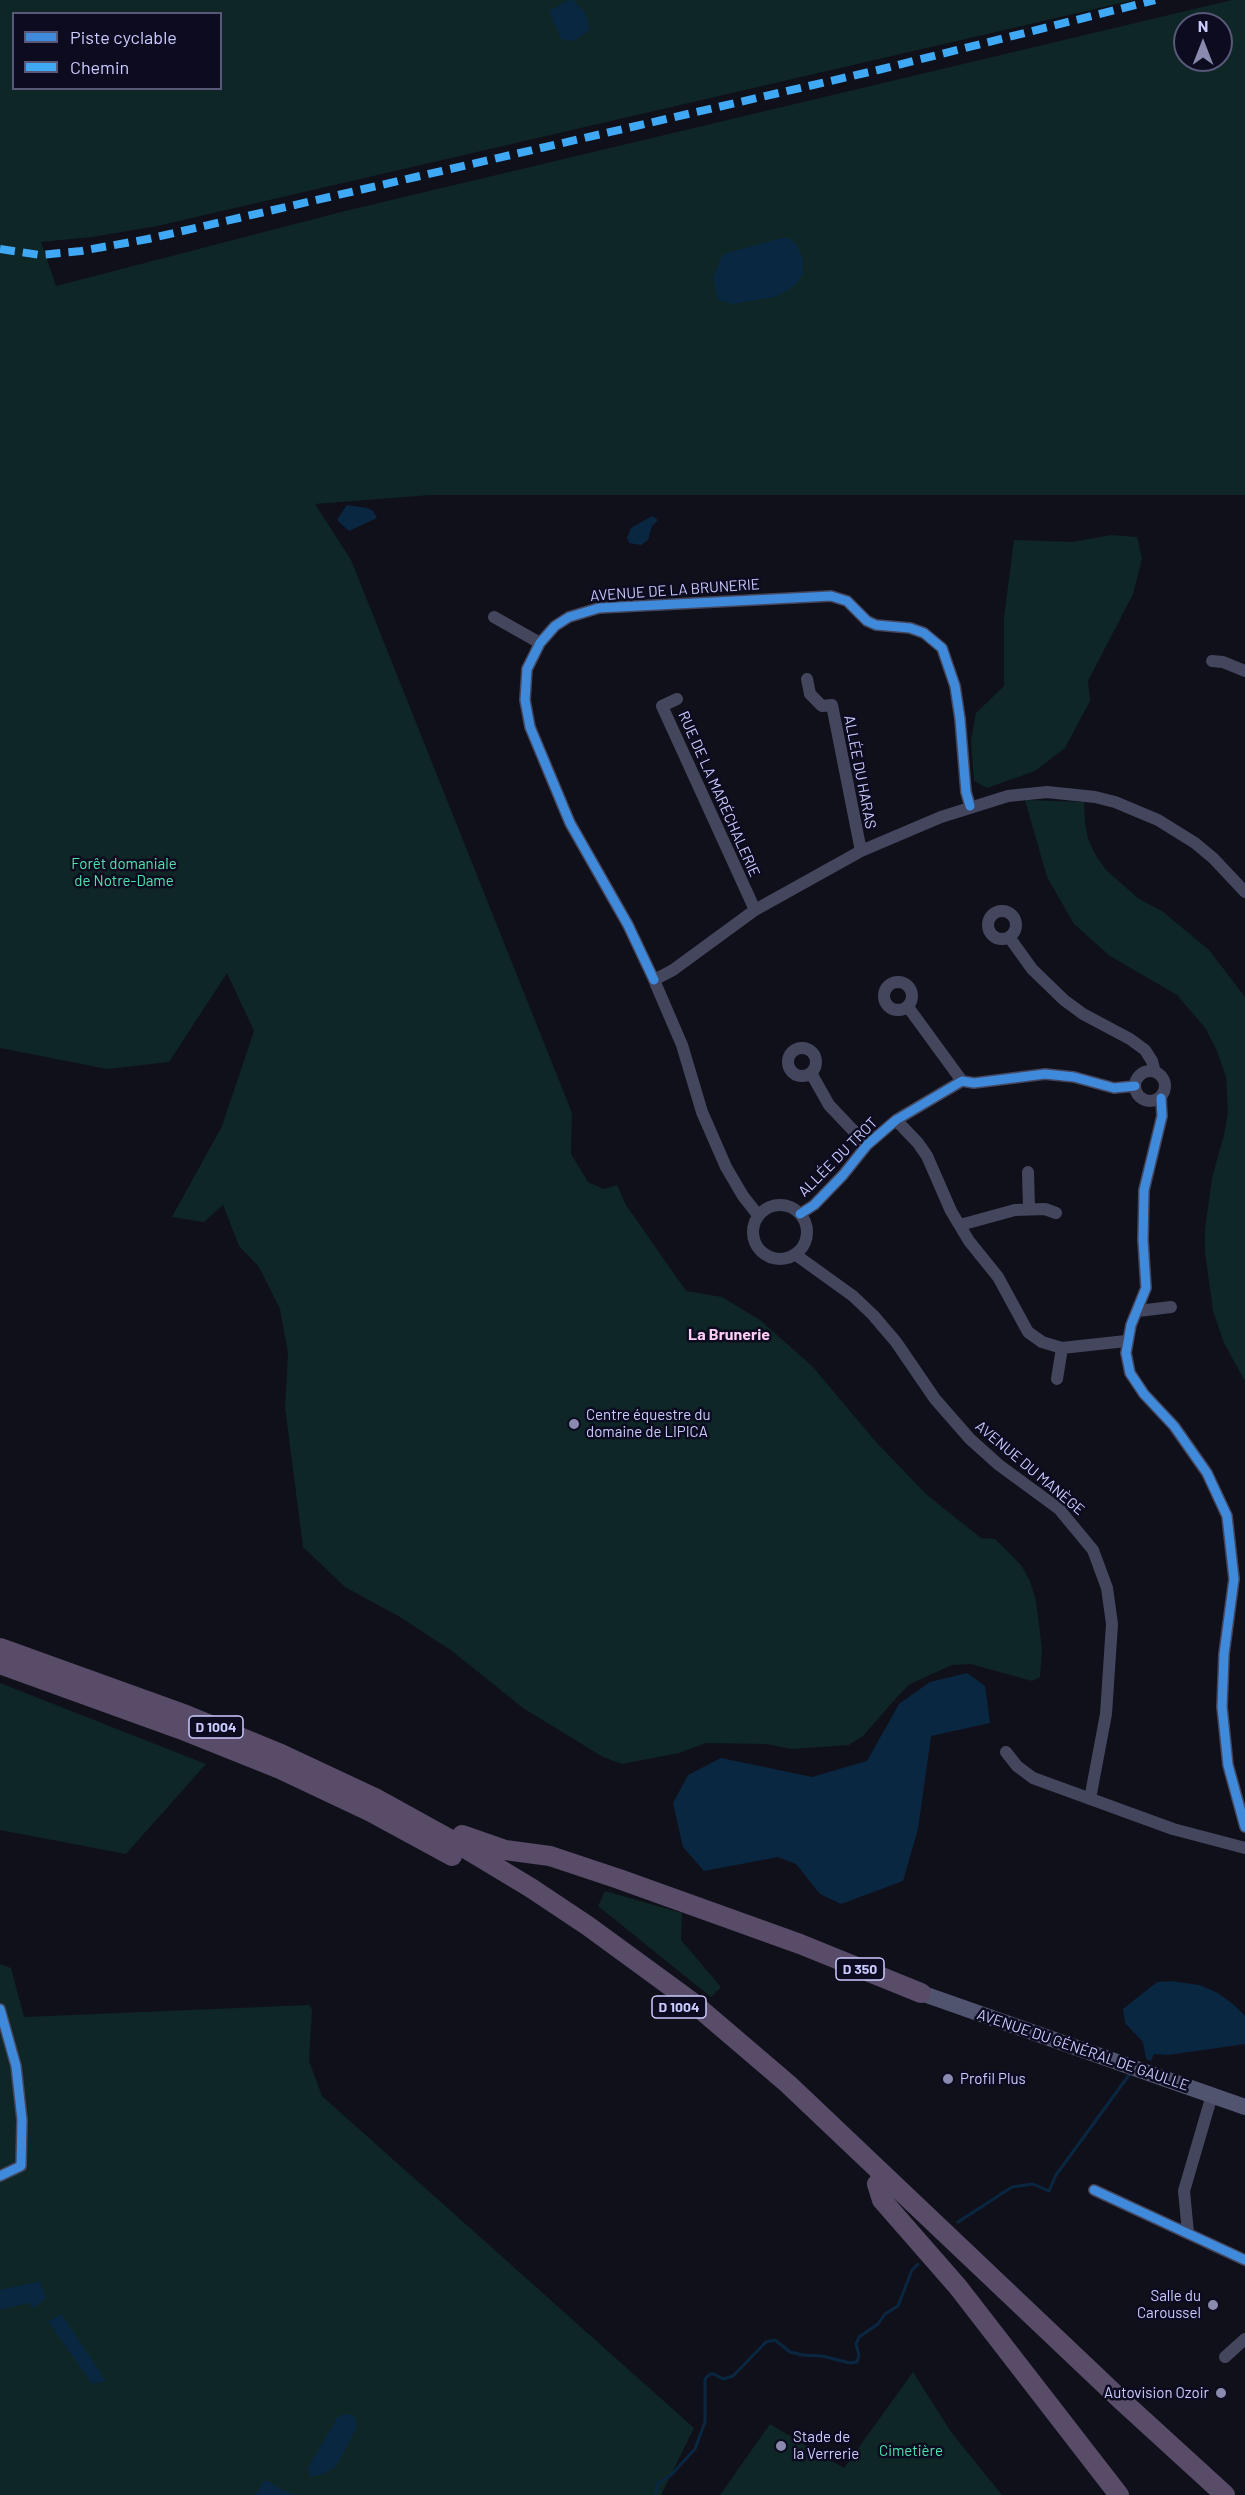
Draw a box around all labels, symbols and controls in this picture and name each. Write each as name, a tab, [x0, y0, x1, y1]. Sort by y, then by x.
legend	[12, 12, 222, 90]
north arrow	[1173, 12, 1233, 72]
text: N	[1198, 16, 1208, 35]
text: Piste cyclable	[70, 26, 177, 48]
text: Chemin	[70, 56, 129, 78]
street label: AVENUE DE LA BRUNERIE	[590, 575, 760, 605]
street label: RUE DE LA MARÉCHALERIE	[674, 708, 764, 880]
street label: ALLÉE DU HARAS	[840, 714, 880, 830]
park label: Forêt domaniale de Notre-Dame	[71, 855, 177, 890]
street label: ALLÉE DU TROT	[795, 1114, 881, 1200]
district label: La Brunerie	[688, 1325, 770, 1345]
place label: Centre équestre du domaine de LIPICA	[586, 1406, 710, 1441]
marker: Centre équestre du domaine de LIPICA	[567, 1417, 581, 1431]
street label: AVENUE DU MANÈGE	[972, 1417, 1088, 1519]
road number: D 1004	[189, 1716, 243, 1738]
road number: D 350	[836, 1958, 884, 1980]
road number: D 1004	[652, 1996, 706, 2018]
street label: AVENUE DU GÉNÉRAL DE GAULLE	[975, 2005, 1191, 2095]
place label: Profil Plus	[960, 2070, 1026, 2088]
marker: Profil Plus	[941, 2072, 955, 2086]
place label: Salle du Caroussel	[1137, 2287, 1201, 2322]
marker: Salle du Caroussel	[1206, 2298, 1220, 2312]
place label: Autovision Ozoir	[1104, 2384, 1209, 2402]
marker: Autovision Ozoir	[1214, 2386, 1228, 2400]
place label: Stade de la Verrerie	[793, 2428, 859, 2463]
marker: Stade de la Verrerie	[774, 2439, 788, 2453]
park label: Cimetière	[879, 2442, 943, 2460]

